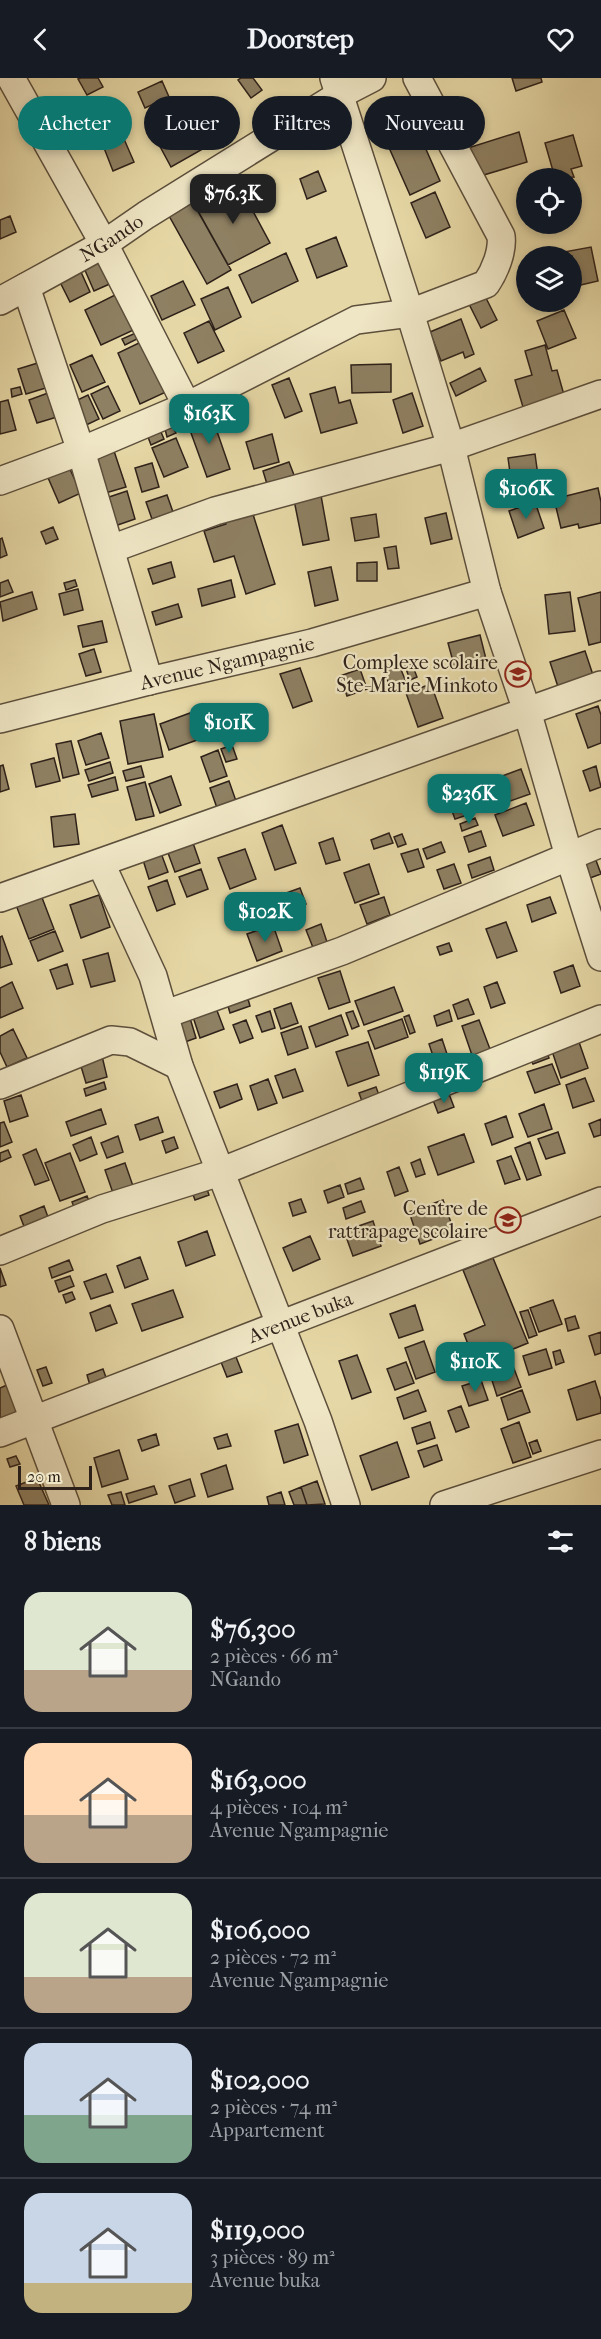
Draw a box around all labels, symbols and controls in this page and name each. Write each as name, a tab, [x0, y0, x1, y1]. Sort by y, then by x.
icon: back	[24, 23, 57, 56]
text: Doorstep	[247, 23, 354, 55]
icon: heart	[544, 23, 577, 56]
chip: Acheter	[18, 96, 132, 150]
chip: Louer	[144, 96, 240, 150]
chip: Filtres	[252, 96, 352, 150]
chip: Nouveau	[364, 96, 485, 150]
map controls	[516, 168, 582, 312]
button: locate	[516, 168, 582, 234]
pin: $76.3K	[184, 174, 282, 225]
text: $76.3K	[204, 182, 262, 205]
street label: NGando	[76, 209, 147, 267]
button: layers	[516, 246, 582, 312]
pin: $163K	[167, 394, 251, 445]
text: $163K	[183, 402, 235, 425]
pin: $106K	[484, 469, 568, 520]
text: $106K	[499, 477, 553, 500]
street label: Avenue Ngampagnie	[136, 631, 317, 695]
place label: Complexe scolaire Ste-Marie Minkoto	[336, 651, 498, 697]
school or university icon: Complexe scolaire Ste-Marie Minkoto	[503, 659, 533, 689]
pin: $101K	[187, 703, 271, 754]
text: $101K	[204, 711, 254, 734]
pin: $236K	[427, 774, 511, 825]
text: $236K	[442, 782, 496, 805]
pin: $102K	[223, 892, 307, 943]
text: $102K	[238, 900, 292, 923]
pin: $119K	[402, 1053, 486, 1104]
text: $119K	[419, 1061, 469, 1084]
place label: Centre de rattrapage scolaire	[328, 1197, 488, 1243]
school or university icon: Centre de rattrapage scolaire	[493, 1205, 523, 1235]
street label: Avenue buka	[244, 1286, 357, 1348]
pin: $110K	[433, 1342, 517, 1393]
text: $110K	[450, 1350, 500, 1373]
scale bar	[18, 1463, 92, 1490]
text: 20 m	[27, 1467, 61, 1486]
icon: filters	[544, 1525, 577, 1558]
text: 8 biens	[24, 1526, 101, 1557]
text: $76,300	[210, 1614, 296, 1645]
icon: home	[72, 1616, 144, 1688]
text: 2 pièces · 66 m²	[210, 1645, 338, 1668]
text: NGando	[210, 1668, 281, 1691]
text: $163,000	[210, 1765, 307, 1796]
icon: home	[72, 1767, 144, 1839]
text: 4 pièces · 104 m²	[210, 1796, 347, 1819]
text: Avenue Ngampagnie	[210, 1819, 388, 1842]
text: $106,000	[210, 1915, 310, 1946]
icon: home	[72, 1917, 144, 1989]
text: 2 pièces · 72 m²	[210, 1946, 336, 1969]
text: Avenue Ngampagnie	[210, 1969, 388, 1992]
text: $102,000	[210, 2065, 310, 2096]
icon: home	[72, 2067, 144, 2139]
text: 2 pièces · 74 m²	[210, 2096, 337, 2119]
text: Appartement	[210, 2119, 325, 2142]
text: $119,000	[210, 2215, 305, 2246]
icon: home	[72, 2217, 144, 2289]
text: 3 pièces · 89 m²	[210, 2246, 335, 2269]
text: Avenue buka	[210, 2269, 320, 2292]

